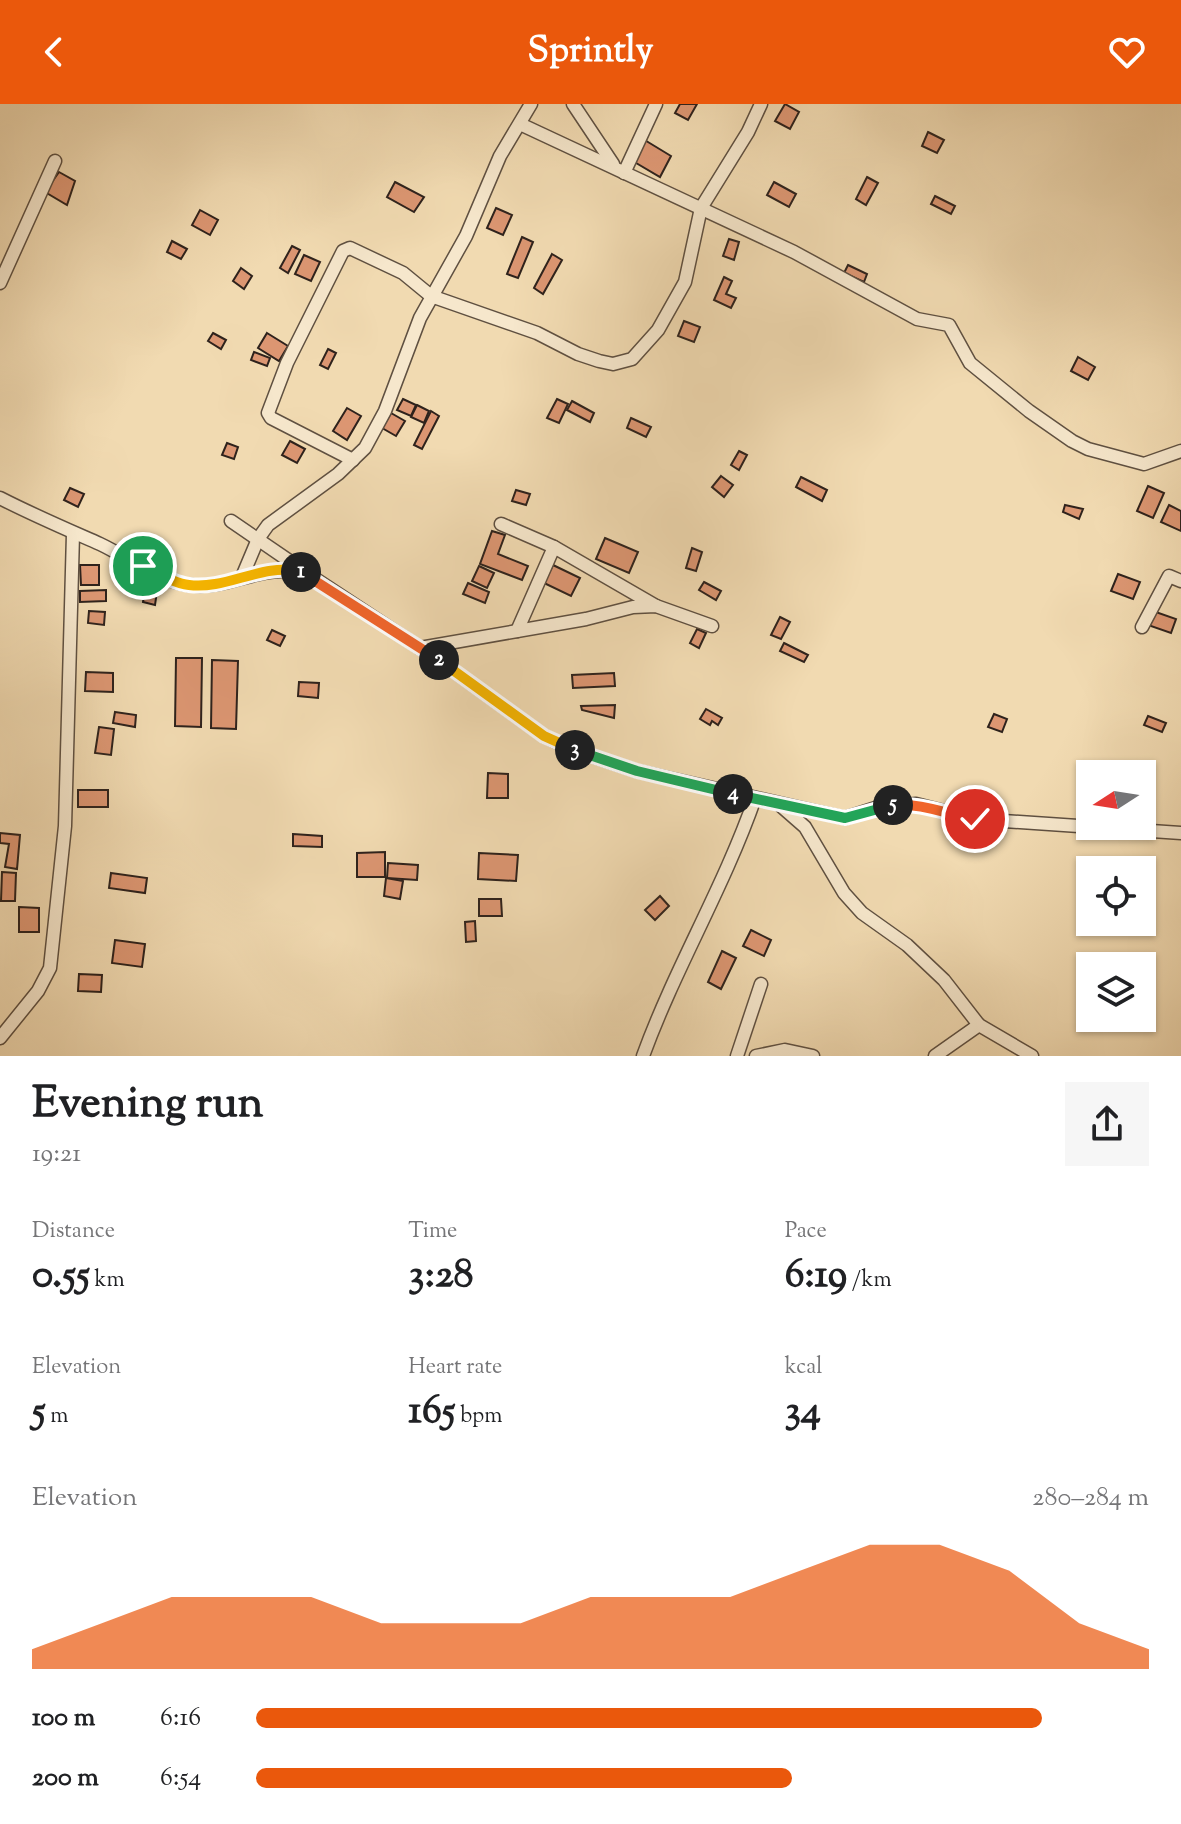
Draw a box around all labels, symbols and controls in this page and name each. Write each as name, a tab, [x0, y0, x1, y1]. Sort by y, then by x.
text: Sprintly	[527, 26, 654, 78]
icon: back	[32, 30, 76, 74]
icon: heart	[1105, 30, 1149, 74]
pin	[109, 532, 177, 600]
icon: arrive	[121, 544, 165, 588]
pin: 1	[281, 552, 321, 592]
text: 1	[297, 556, 305, 588]
pin: 2	[419, 640, 459, 680]
text: 2	[434, 644, 444, 676]
pin: 3	[555, 730, 595, 770]
text: 3	[571, 734, 579, 766]
north arrow	[1076, 760, 1156, 840]
map controls	[1076, 760, 1156, 1032]
pin: 4	[713, 774, 753, 814]
text: 4	[727, 778, 739, 810]
pin: 5	[873, 785, 913, 825]
pin	[941, 785, 1009, 853]
text: 5	[889, 789, 897, 821]
icon: check	[953, 797, 997, 841]
button: locate	[1076, 856, 1156, 936]
button: layers	[1076, 952, 1156, 1032]
text: Evening run	[32, 1074, 264, 1137]
button: share	[1065, 1082, 1149, 1166]
text: 19:21	[32, 1136, 81, 1173]
text: Distance	[32, 1216, 115, 1248]
text: Time	[408, 1216, 457, 1248]
text: Pace	[785, 1216, 827, 1248]
text: 0.55	[32, 1248, 90, 1305]
text: 3:28	[408, 1248, 474, 1305]
text: 6:19	[785, 1248, 847, 1305]
text: km	[90, 1265, 125, 1297]
text: /km	[847, 1265, 892, 1297]
text: Elevation	[32, 1352, 121, 1384]
text: Heart rate	[408, 1352, 502, 1384]
text: kcal	[785, 1352, 822, 1384]
text: 5	[32, 1384, 46, 1441]
text: 165	[408, 1384, 456, 1441]
text: 34	[785, 1384, 821, 1441]
text: m	[46, 1401, 69, 1433]
text: bpm	[456, 1401, 502, 1433]
text: Elevation	[32, 1480, 137, 1517]
text: 280–284 m	[1032, 1480, 1149, 1517]
text: 100 m	[32, 1700, 95, 1737]
text: 6:16	[160, 1700, 201, 1737]
text: 200 m	[32, 1760, 99, 1797]
text: 6:54	[160, 1760, 201, 1797]

